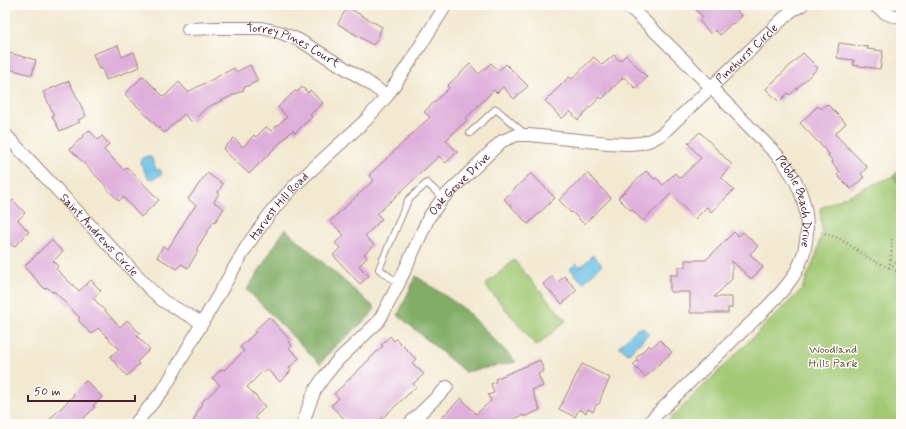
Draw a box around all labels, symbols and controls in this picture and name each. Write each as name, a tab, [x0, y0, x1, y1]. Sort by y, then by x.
street label: Torrey Pines Court	[247, 21, 342, 72]
street label: Pinehurst Circle	[713, 21, 782, 88]
street label: Oak Grove Drive	[426, 149, 495, 219]
street label: Pebble Beach Drive	[772, 152, 814, 249]
street label: Harvest Hill Road	[246, 169, 313, 244]
street label: Saint Andrews Circle	[56, 191, 141, 280]
park label: Woodland Hills Park	[808, 342, 858, 372]
scale bar	[28, 377, 135, 403]
text: 50 m	[34, 384, 61, 400]

